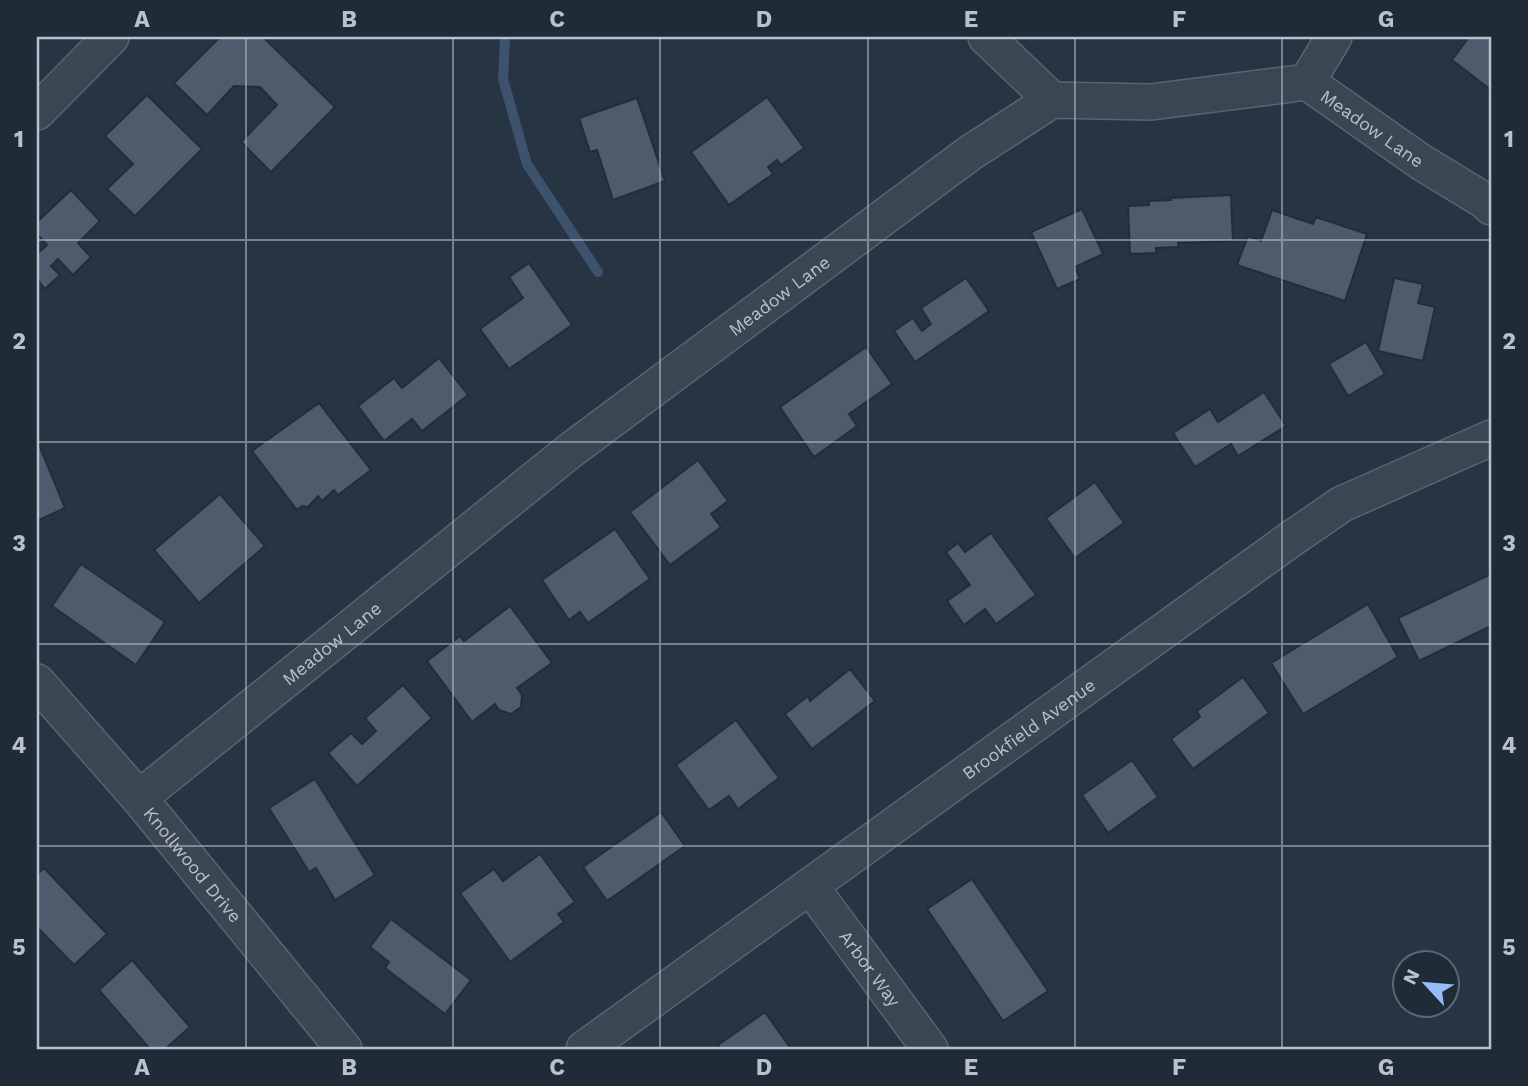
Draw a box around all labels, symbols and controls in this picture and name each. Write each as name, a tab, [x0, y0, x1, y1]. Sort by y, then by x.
text: A	[134, 6, 150, 33]
text: B	[341, 6, 357, 33]
text: C	[549, 6, 565, 33]
text: D	[756, 6, 772, 33]
text: E	[964, 6, 978, 33]
text: F	[1172, 6, 1186, 33]
text: G	[1378, 6, 1394, 33]
street label: Meadow Lane	[1317, 85, 1428, 171]
text: 1	[14, 126, 24, 153]
text: 1	[1504, 126, 1514, 153]
street label: Meadow Lane	[724, 251, 834, 340]
text: 2	[12, 328, 26, 355]
text: 2	[1502, 328, 1516, 355]
text: 3	[12, 530, 26, 557]
text: 3	[1502, 530, 1516, 557]
street label: Meadow Lane	[278, 597, 385, 689]
street label: Brookfield Avenue	[958, 673, 1099, 783]
text: 4	[12, 732, 27, 759]
text: 4	[1502, 732, 1517, 759]
street label: Knollwood Drive	[140, 802, 247, 926]
street label: Arbor Way	[835, 926, 906, 1011]
text: 5	[12, 934, 26, 961]
text: 5	[1502, 934, 1516, 961]
north arrow	[1392, 950, 1462, 1020]
text: N	[1398, 965, 1425, 988]
text: A	[134, 1054, 150, 1081]
text: B	[341, 1054, 357, 1081]
text: C	[549, 1054, 565, 1081]
text: D	[756, 1054, 772, 1081]
text: E	[964, 1054, 978, 1081]
text: F	[1172, 1054, 1186, 1081]
text: G	[1378, 1054, 1394, 1081]

